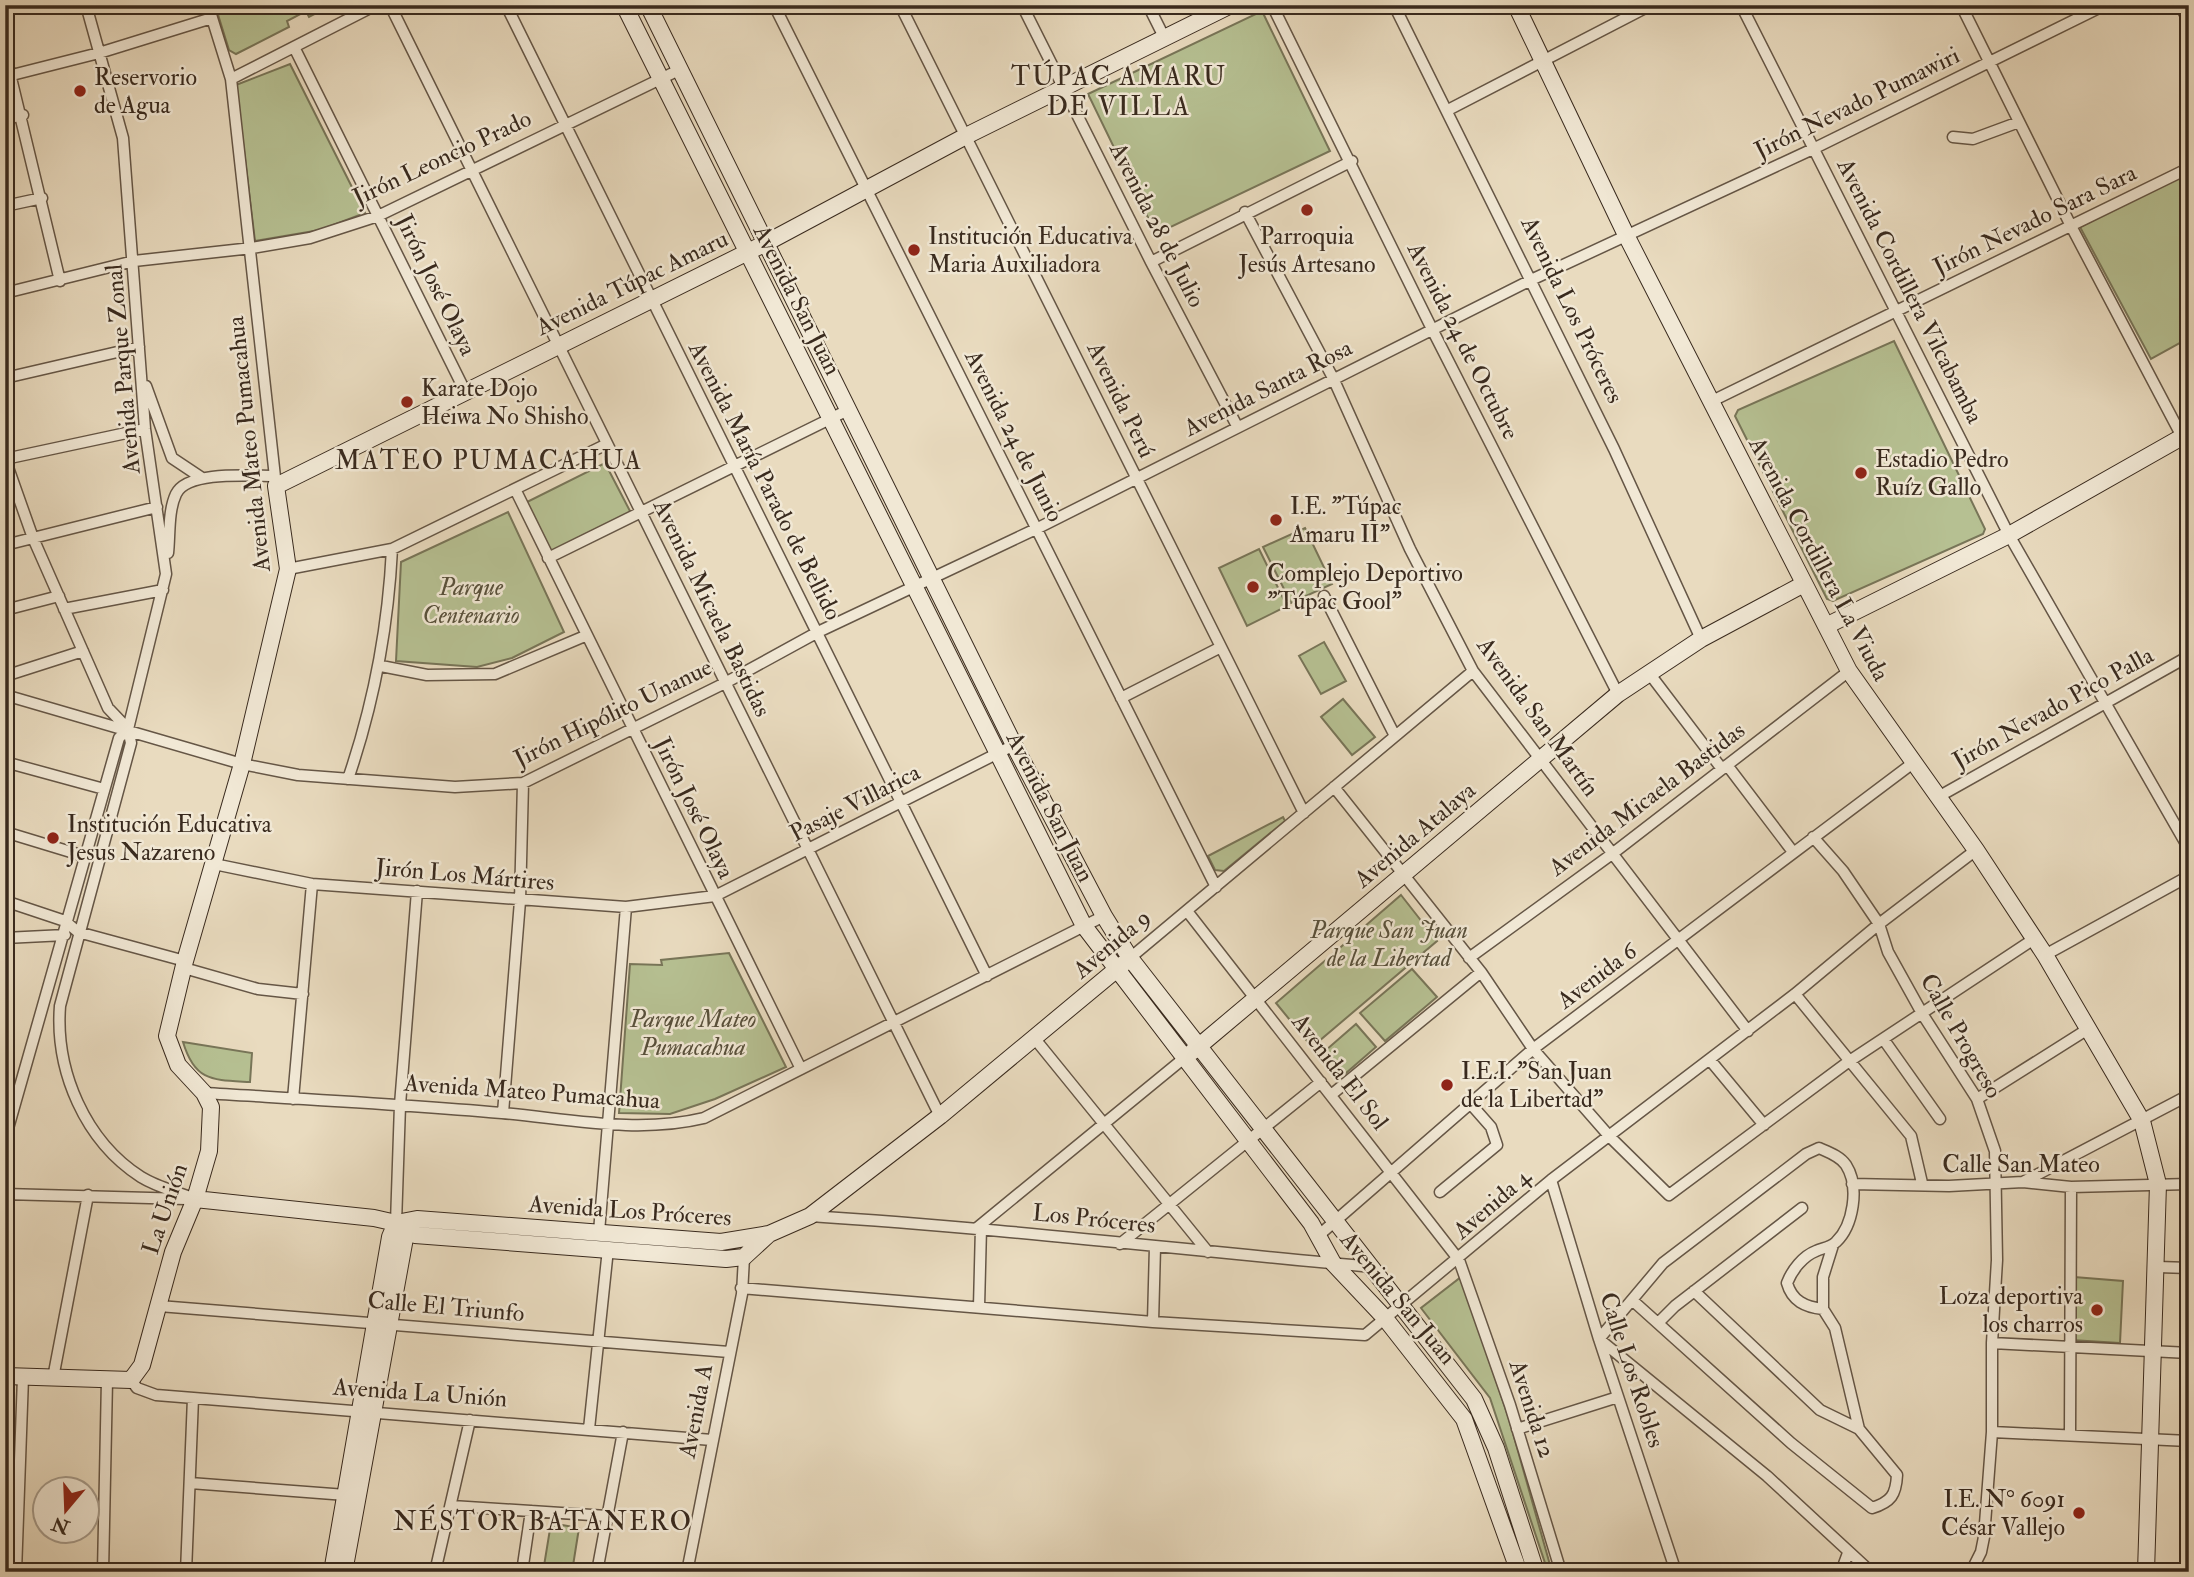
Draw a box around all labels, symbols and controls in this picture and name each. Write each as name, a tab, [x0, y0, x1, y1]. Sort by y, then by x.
street label: Jirón Nevado Pumawiri	[1748, 40, 1965, 167]
district label: TÚPAC AMARU DE VILLA	[1011, 59, 1227, 123]
place label: Reservorio de Agua	[94, 62, 197, 121]
marker: Reservorio de Agua	[72, 83, 88, 99]
street label: Jirón Leoncio Prado	[347, 103, 536, 213]
street label: Avenida 28 de Julio	[1102, 136, 1212, 313]
street label: Avenida Cordillera Vilcabamba	[1829, 152, 1991, 430]
street label: Jirón Nevado Sara Sara	[1927, 157, 2143, 283]
marker: Parroquia Jesús Artesano	[1299, 202, 1315, 218]
street label: Jirón José Olaya	[388, 208, 484, 362]
street label: Avenida Los Próceres	[1513, 211, 1631, 408]
street label: Avenida San Juan	[745, 219, 848, 380]
place label: Institución Educativa Maria Auxiliadora	[928, 221, 1134, 280]
place label: Parroquia Jesús Artesano	[1237, 221, 1376, 280]
street label: Avenida Túpac Amaru	[530, 223, 733, 343]
street label: Avenida 24 de Octubre	[1399, 236, 1526, 445]
marker: Institución Educativa Maria Auxiliadora	[906, 242, 922, 258]
street label: Avenida Parque Zonal	[98, 263, 148, 476]
street label: Avenida Mateo Pumacahua	[220, 314, 278, 574]
street label: Avenida Santa Rosa	[1178, 332, 1358, 444]
street label: Avenida María Parado de Bellido	[681, 336, 849, 625]
street label: Avenida Perú	[1079, 336, 1162, 463]
street label: Avenida 24 de Junio	[957, 344, 1071, 527]
place label: Karate Dojo Heiwa No Shisho	[421, 373, 588, 432]
marker: Karate Dojo Heiwa No Shisho	[399, 394, 415, 410]
street label: Avenida Cordillera La Viuda	[1741, 431, 1897, 687]
place label: Estadio Pedro Ruíz Gallo	[1875, 444, 2009, 503]
district label: MATEO PUMACAHUA	[335, 445, 643, 477]
marker: Estadio Pedro Ruíz Gallo	[1853, 465, 1869, 481]
place label: I.E. "Túpac Amaru II"	[1289, 491, 1402, 550]
street label: Avenida Micaela Bastidas	[645, 493, 778, 722]
marker: I.E. "Túpac Amaru II"	[1268, 512, 1284, 528]
place label: Complejo Deportivo "Túpac Gool"	[1267, 558, 1463, 617]
park label: Parque Centenario	[423, 572, 519, 631]
marker: Complejo Deportivo "Túpac Gool"	[1245, 579, 1261, 595]
street label: Avenida San Martín	[1469, 631, 1606, 803]
street label: Jirón Nevado Pico Palla	[1946, 639, 2160, 777]
street label: Jirón Hipólito Unanue	[508, 652, 717, 775]
street label: Avenida Micaela Bastidas	[1542, 715, 1751, 884]
street label: Avenida San Juan	[998, 726, 1101, 887]
street label: Jirón José Olaya	[646, 731, 742, 885]
street label: Pasaje Villarica	[785, 756, 926, 849]
street label: Avenida Atalaya	[1347, 774, 1483, 895]
place label: Institución Educativa Jesus Nazareno	[66, 809, 273, 868]
marker: Institución Educativa Jesus Nazareno	[45, 830, 61, 846]
street label: Jirón Los Mártires	[373, 852, 556, 898]
street label: Avenida 9	[1066, 902, 1157, 986]
park label: Parque San Juan de la Libertad	[1309, 915, 1468, 974]
street label: Avenida 6	[1550, 935, 1645, 1017]
street label: Calle Progreso	[1913, 968, 2009, 1104]
park label: Parque Mateo Pumacahua	[629, 1004, 756, 1063]
street label: Avenida El Sol	[1284, 1007, 1395, 1137]
place label: I.E.I. "San Juan de la Libertad"	[1461, 1056, 1612, 1115]
street label: Avenida Mateo Pumacahua	[402, 1068, 662, 1116]
marker: I.E.I. "San Juan de la Libertad"	[1439, 1077, 1455, 1093]
street label: Calle San Mateo	[1942, 1149, 2100, 1180]
street label: La Unión	[135, 1159, 195, 1259]
street label: Avenida 4	[1446, 1161, 1538, 1247]
street label: Avenida Los Próceres	[526, 1188, 733, 1234]
street label: Los Próceres	[1031, 1197, 1157, 1241]
street label: Avenida San Juan	[1333, 1224, 1463, 1371]
place label: Loza deportiva los charros	[1939, 1281, 2084, 1340]
street label: Calle El Triunfo	[366, 1285, 526, 1329]
street label: Calle Los Robles	[1592, 1288, 1672, 1452]
marker: Loza deportiva los charros	[2089, 1302, 2105, 1318]
street label: Avenida 12	[1501, 1355, 1562, 1462]
street label: Avenida A	[671, 1361, 720, 1462]
street label: Avenida La Unión	[331, 1371, 508, 1415]
north arrow	[32, 1476, 102, 1546]
place label: I.E. N° 6091 César Vallejo	[1941, 1484, 2065, 1543]
district label: NÉSTOR BATANERO	[393, 1504, 693, 1538]
marker: I.E. N° 6091 César Vallejo	[2071, 1505, 2087, 1521]
text: N	[48, 1511, 74, 1540]

